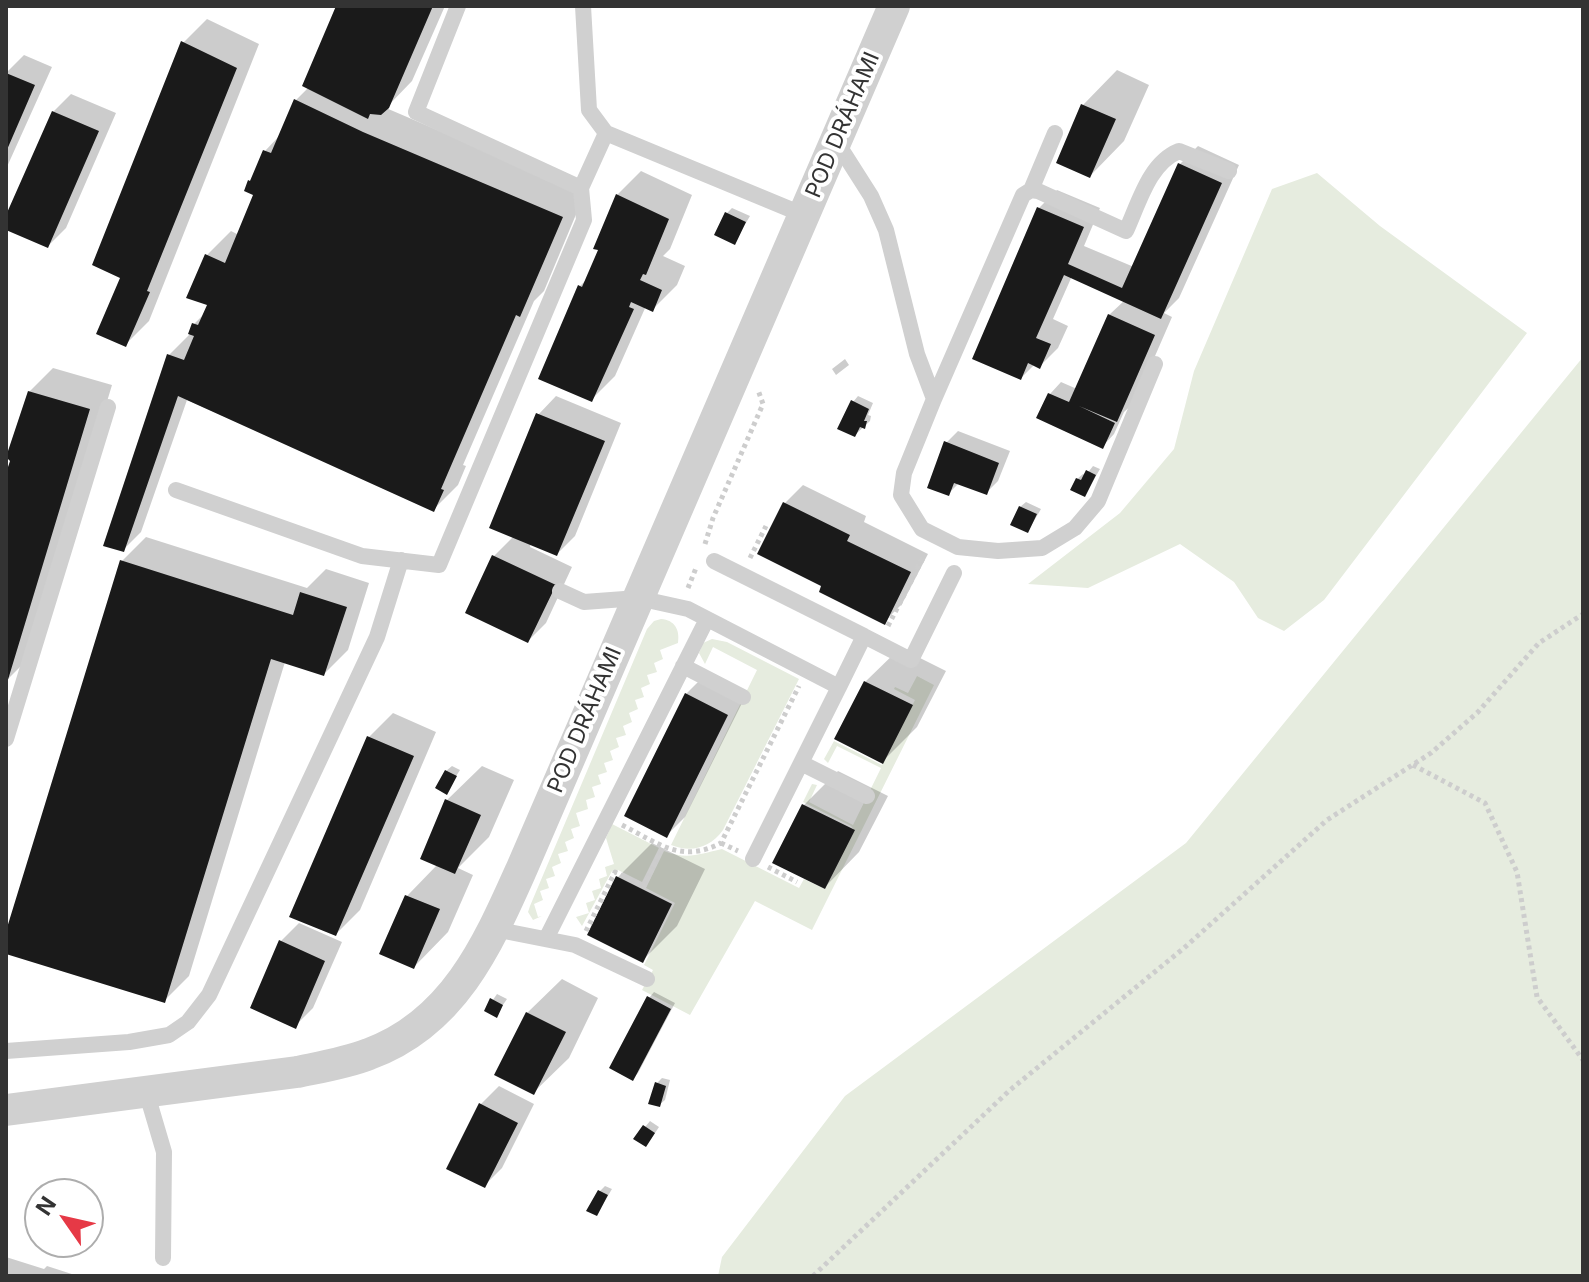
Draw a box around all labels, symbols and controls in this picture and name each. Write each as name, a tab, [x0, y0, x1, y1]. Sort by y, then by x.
street label: POD DRÁHAMI	[800, 48, 886, 202]
street label: POD DRÁHAMI	[542, 643, 628, 797]
north arrow	[24, 1178, 104, 1258]
text: N	[30, 1191, 61, 1220]

